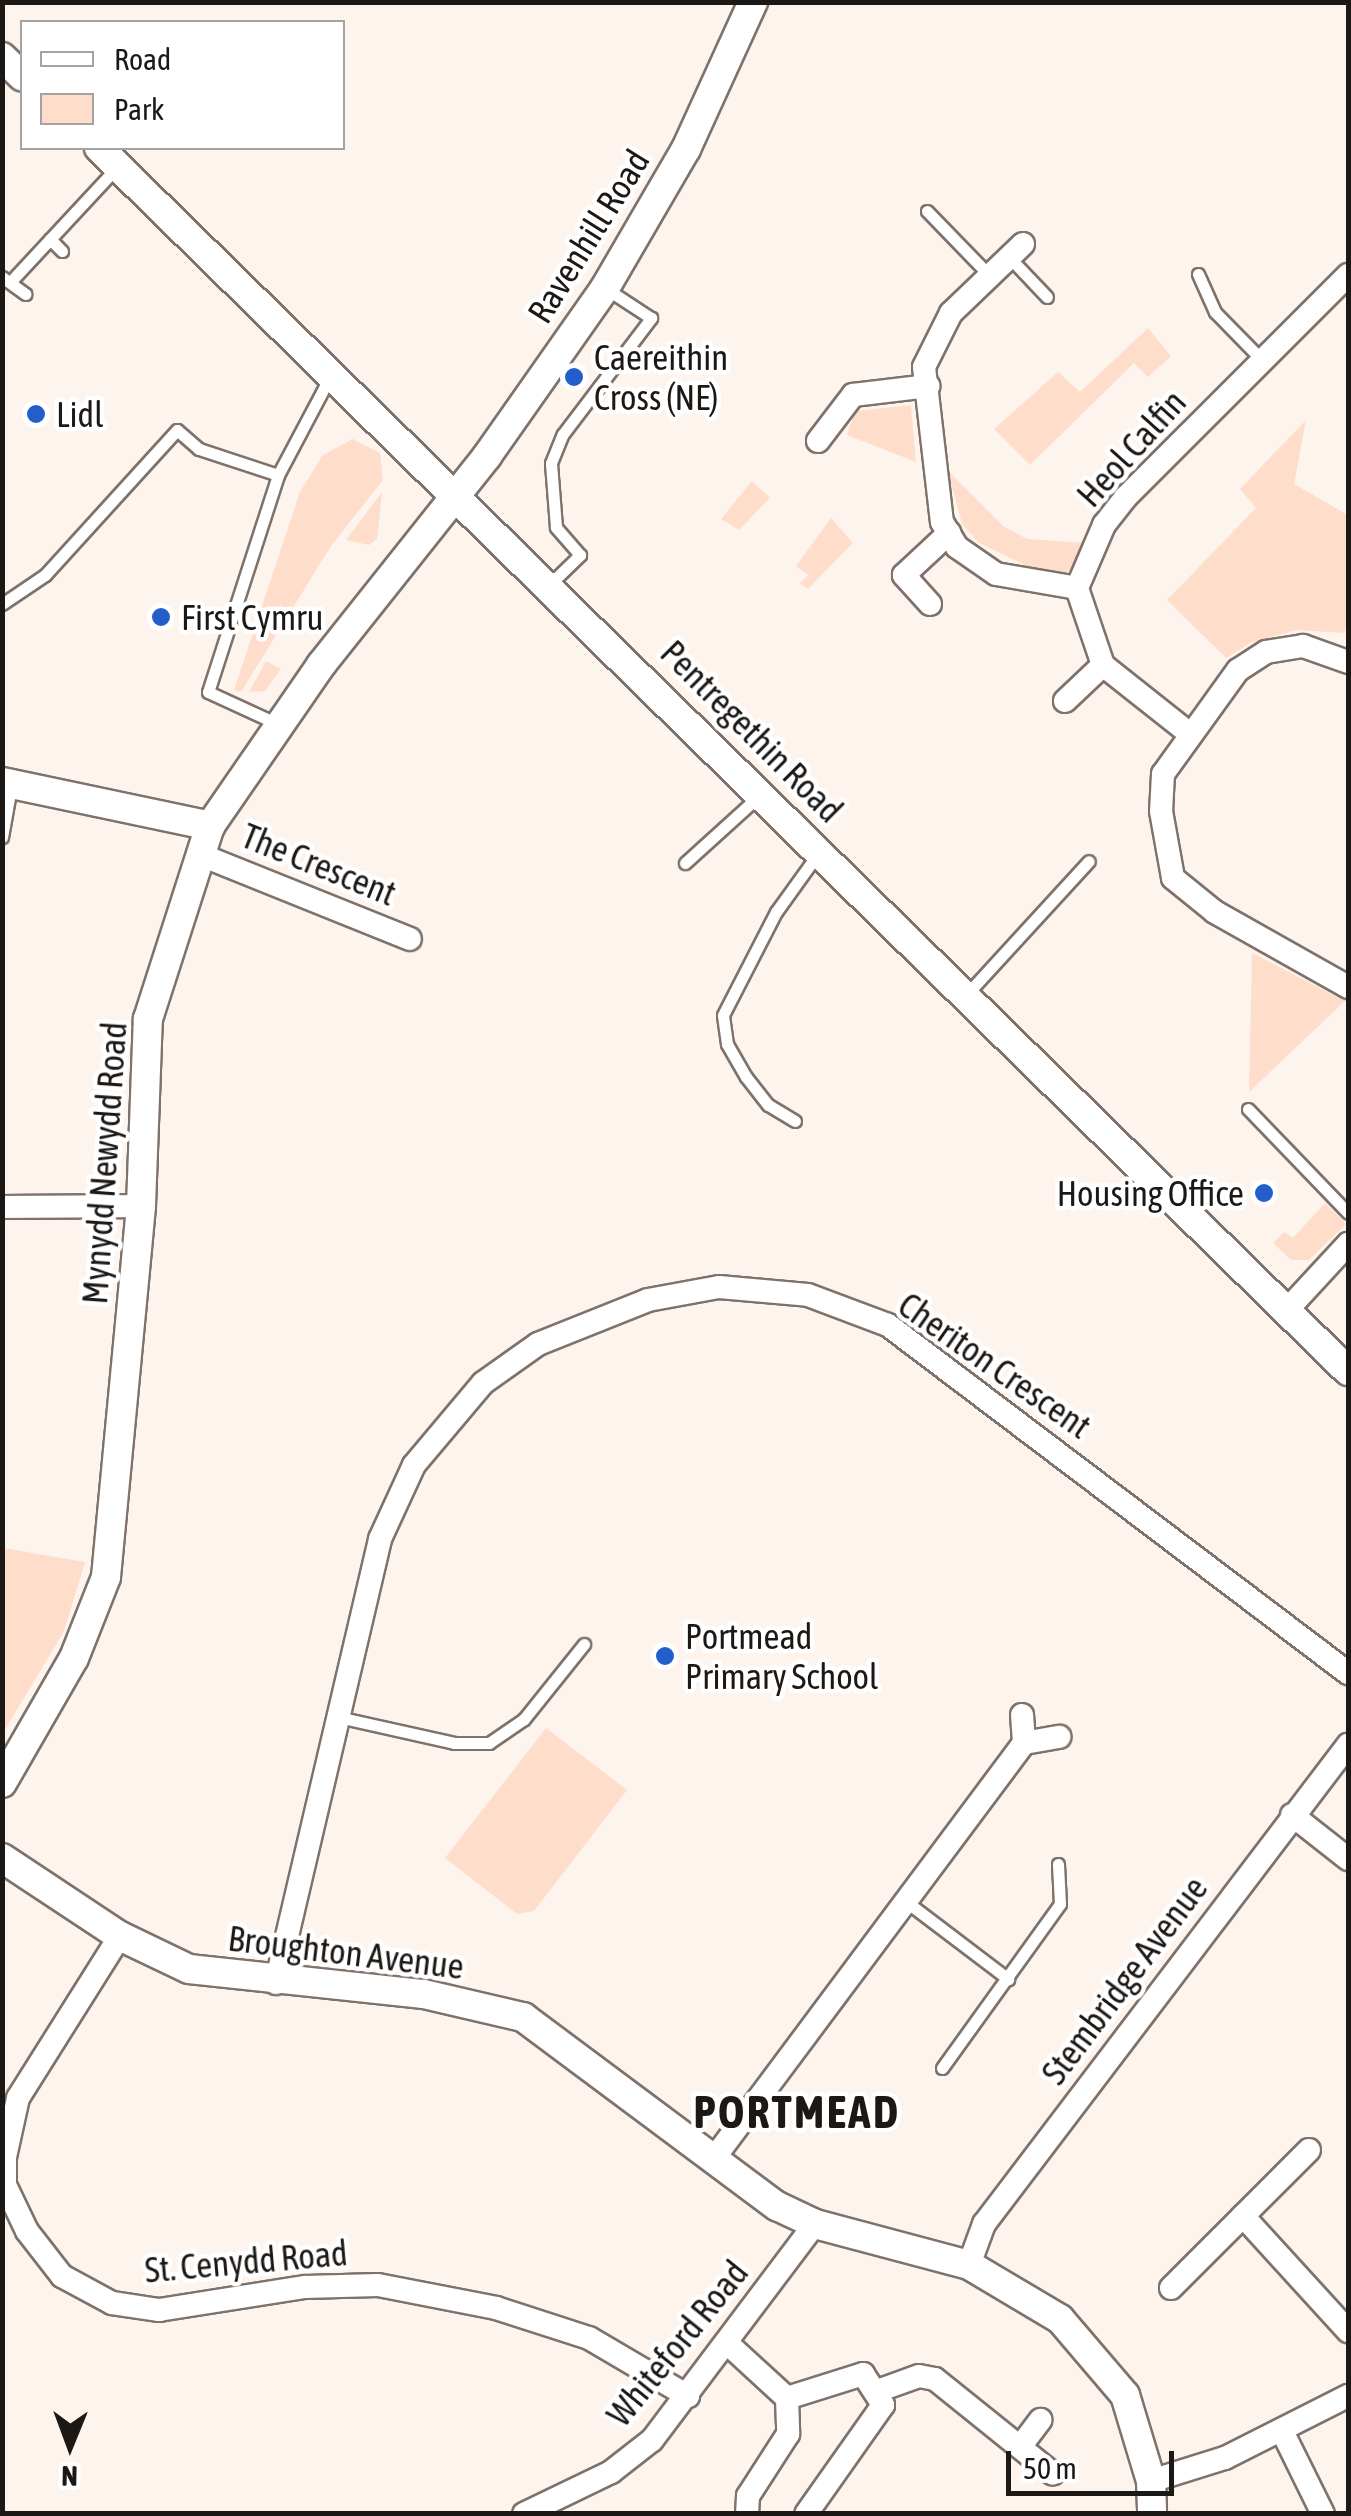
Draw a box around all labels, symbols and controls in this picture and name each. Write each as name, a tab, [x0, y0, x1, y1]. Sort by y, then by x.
legend	[20, 20, 345, 150]
text: Road	[114, 42, 171, 76]
text: Park	[114, 92, 164, 126]
street label: Ravenhill Road	[518, 142, 658, 330]
place label: Caereithin Cross (NE)	[594, 336, 728, 418]
marker: Caereithin Cross (NE)	[563, 366, 585, 388]
street label: Heol Calfin	[1068, 381, 1194, 515]
place label: Lidl	[56, 393, 103, 435]
marker: Lidl	[25, 403, 47, 425]
place label: First Cymru	[181, 596, 323, 638]
marker: First Cymru	[150, 606, 172, 628]
street label: Pentregethin Road	[652, 631, 852, 831]
street label: The Crescent	[236, 814, 402, 914]
street label: Mynydd Newydd Road	[73, 1020, 135, 1306]
place label: Housing Office	[1057, 1172, 1244, 1214]
marker: Housing Office	[1253, 1182, 1275, 1204]
street label: Cheriton Crescent	[891, 1283, 1099, 1447]
place label: Portmead Primary School	[685, 1615, 878, 1697]
marker: Portmead Primary School	[654, 1645, 676, 1667]
street label: Stembridge Avenue	[1032, 1868, 1216, 2092]
street label: Broughton Avenue	[226, 1917, 466, 1987]
district label: PORTMEAD	[693, 2086, 901, 2140]
street label: St. Cenydd Road	[143, 2231, 349, 2291]
street label: Whiteford Road	[598, 2252, 756, 2434]
north arrow	[20, 2396, 120, 2496]
scale bar	[1011, 2431, 1178, 2493]
text: 50 m	[1023, 2451, 1077, 2485]
text: N	[61, 2460, 78, 2492]

